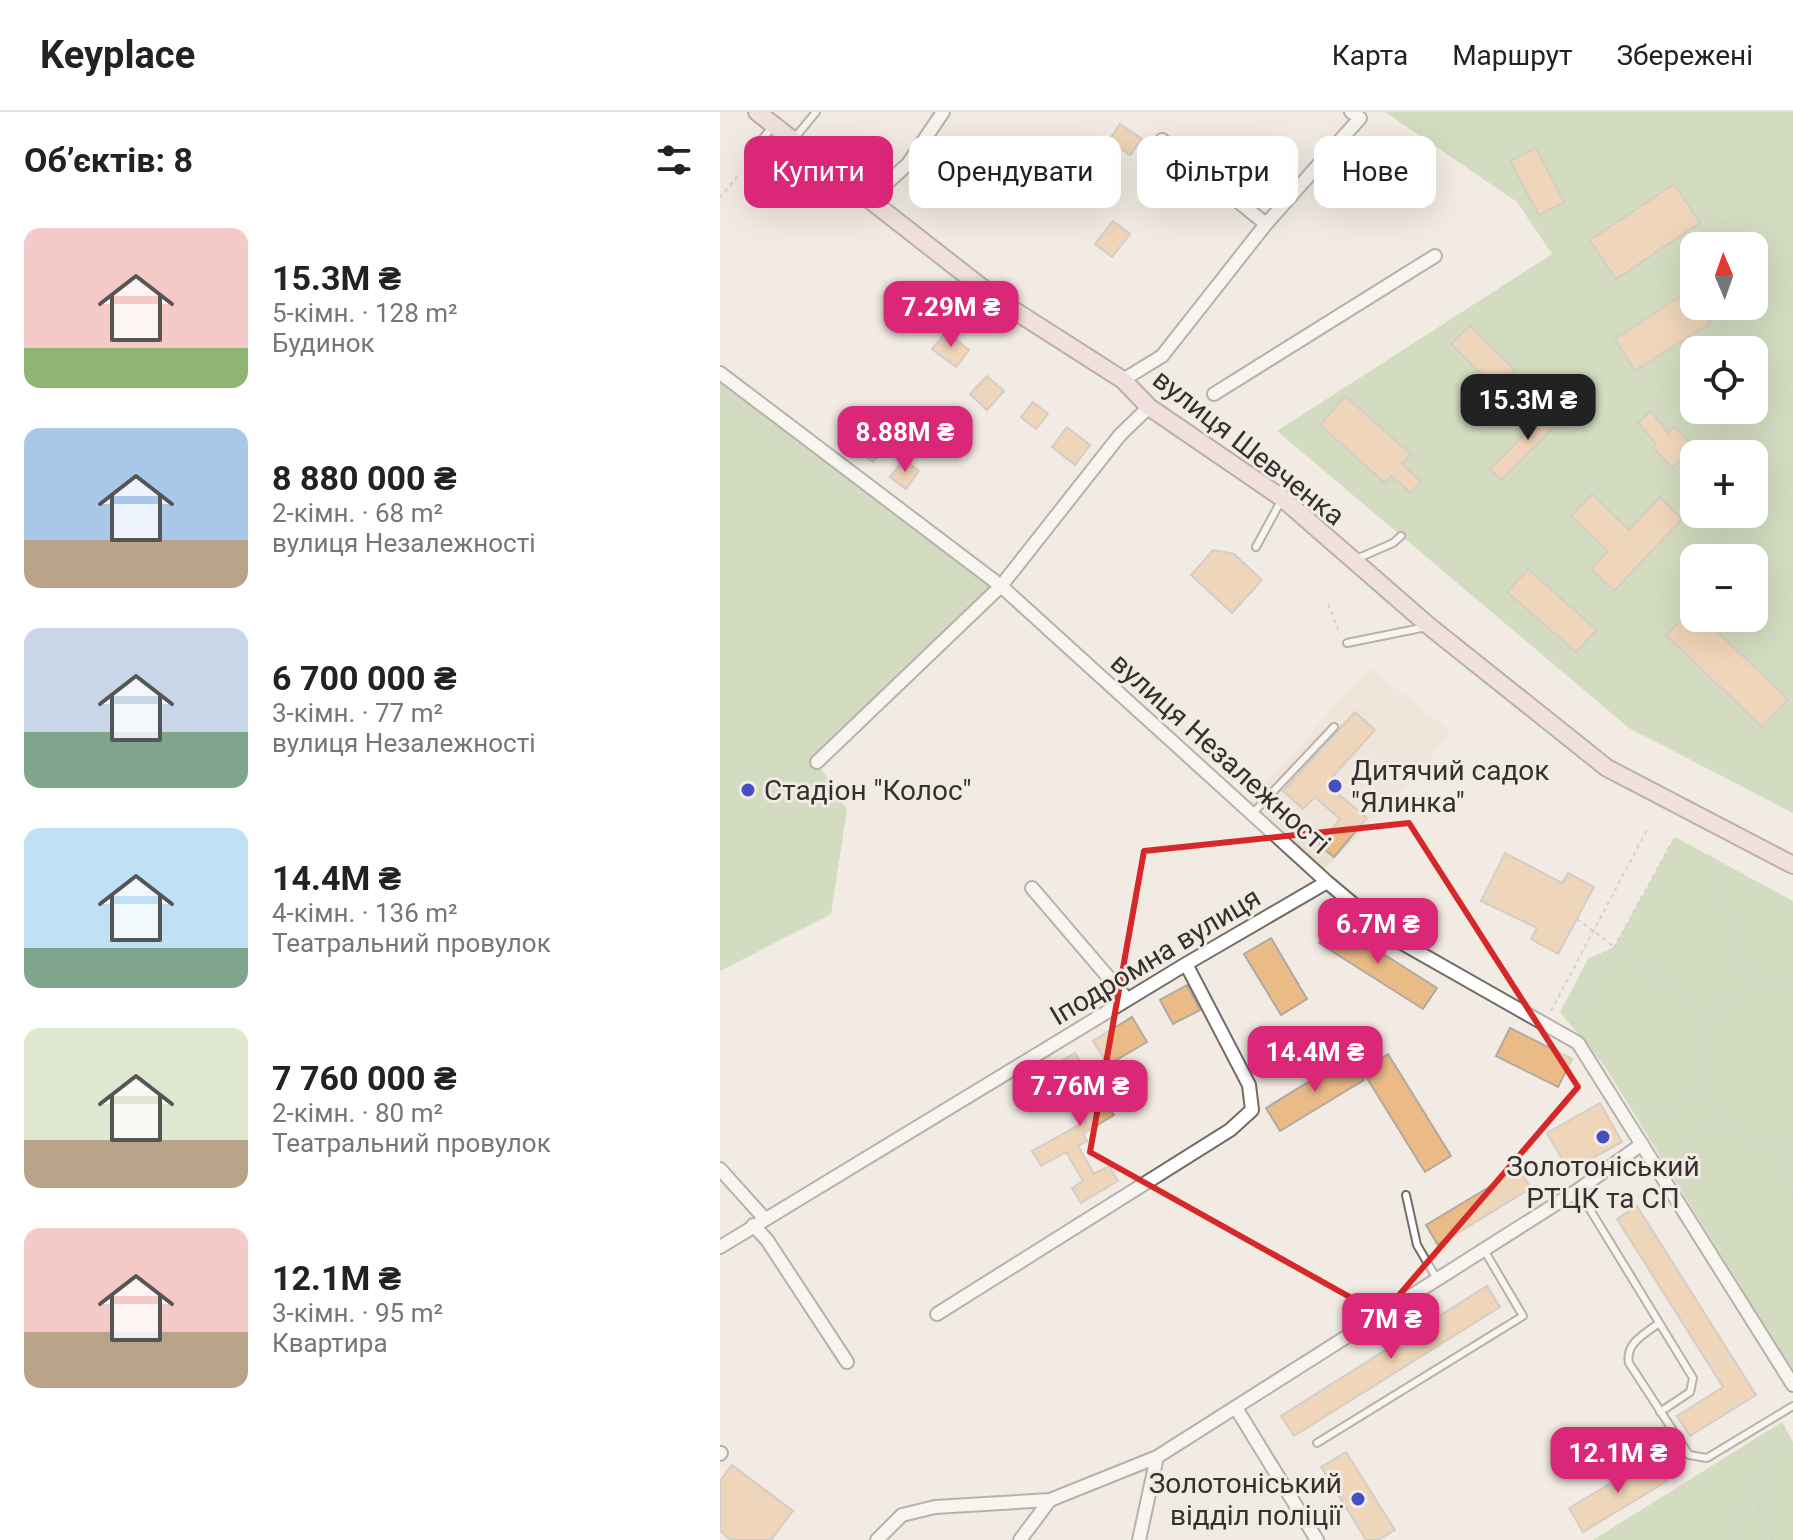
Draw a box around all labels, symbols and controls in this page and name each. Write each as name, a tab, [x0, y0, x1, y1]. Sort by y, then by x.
text: Keyplace	[40, 33, 195, 77]
text: Карта	[1332, 39, 1408, 72]
text: Маршрут	[1452, 39, 1572, 72]
text: Збережені	[1616, 39, 1753, 72]
chip: Купити	[744, 136, 893, 208]
chip: Орендувати	[909, 136, 1121, 208]
chip: Фільтри	[1137, 136, 1298, 208]
chip: Нове	[1314, 136, 1436, 208]
icon: filters	[652, 138, 696, 182]
text: Об’єктів: 8	[24, 140, 193, 180]
north arrow	[1680, 232, 1768, 320]
map controls	[1680, 232, 1768, 632]
text: 15.3M ₴	[272, 258, 401, 298]
icon: home	[88, 260, 184, 356]
pin: 7.29M ₴	[877, 281, 1025, 349]
text: 7.29M ₴	[902, 292, 1000, 322]
text: 5-кімн. · 128 m²	[272, 298, 458, 328]
text: Будинок	[272, 328, 375, 358]
button: locate	[1680, 336, 1768, 424]
street label: вулиця Шевченка	[1146, 362, 1351, 532]
pin: 15.3M ₴	[1454, 374, 1602, 442]
text: 15.3M ₴	[1479, 385, 1577, 415]
pin: 8.88M ₴	[831, 406, 979, 474]
text: 8.88M ₴	[856, 417, 954, 447]
button: +	[1680, 440, 1768, 528]
text: 8 880 000 ₴	[272, 458, 457, 498]
icon: home	[88, 460, 184, 556]
text: 2-кімн. · 68 m²	[272, 498, 443, 528]
text: вулиця Незалежності	[272, 528, 536, 558]
button: −	[1680, 544, 1768, 632]
street label: вулиця Незалежності	[1104, 646, 1337, 861]
text: 6 700 000 ₴	[272, 658, 457, 698]
icon: home	[88, 660, 184, 756]
text: 3-кімн. · 77 m²	[272, 698, 443, 728]
text: вулиця Незалежності	[272, 728, 536, 758]
place label: Дитячий садок "Ялинка"	[1351, 754, 1549, 819]
place label: Стадіон "Колос"	[764, 774, 971, 807]
marker: Дитячий садок "Ялинка"	[1326, 777, 1344, 795]
marker: Стадіон "Колос"	[739, 781, 757, 799]
text: 14.4M ₴	[272, 858, 401, 898]
icon: home	[88, 860, 184, 956]
street label: Іподромна вулиця	[1044, 881, 1266, 1032]
text: 4-кімн. · 136 m²	[272, 898, 458, 928]
pin: 6.7M ₴	[1313, 898, 1443, 966]
text: 6.7M ₴	[1336, 909, 1420, 939]
text: Театральний провулок	[272, 928, 551, 958]
pin: 14.4M ₴	[1241, 1026, 1389, 1094]
text: 14.4M ₴	[1266, 1037, 1364, 1067]
text: 7 760 000 ₴	[272, 1058, 457, 1098]
icon: home	[88, 1060, 184, 1156]
pin: 7.76M ₴	[1006, 1060, 1154, 1128]
text: 7.76M ₴	[1031, 1071, 1129, 1101]
text: 2-кімн. · 80 m²	[272, 1098, 443, 1128]
text: Театральний провулок	[272, 1128, 551, 1158]
marker: Золотоніський РТЦК та СП	[1594, 1128, 1612, 1146]
place label: Золотоніський РТЦК та СП	[1506, 1150, 1700, 1215]
text: 12.1M ₴	[272, 1258, 401, 1298]
icon: home	[88, 1260, 184, 1356]
pin: 7M ₴	[1344, 1293, 1438, 1361]
text: 3-кімн. · 95 m²	[272, 1298, 443, 1328]
text: 7M ₴	[1360, 1304, 1422, 1334]
text: Квартира	[272, 1328, 388, 1358]
pin: 12.1M ₴	[1544, 1427, 1692, 1495]
text: 12.1M ₴	[1569, 1438, 1667, 1468]
place label: Золотоніський відділ поліції	[1149, 1467, 1343, 1532]
marker: Золотоніський відділ поліції	[1349, 1490, 1367, 1508]

